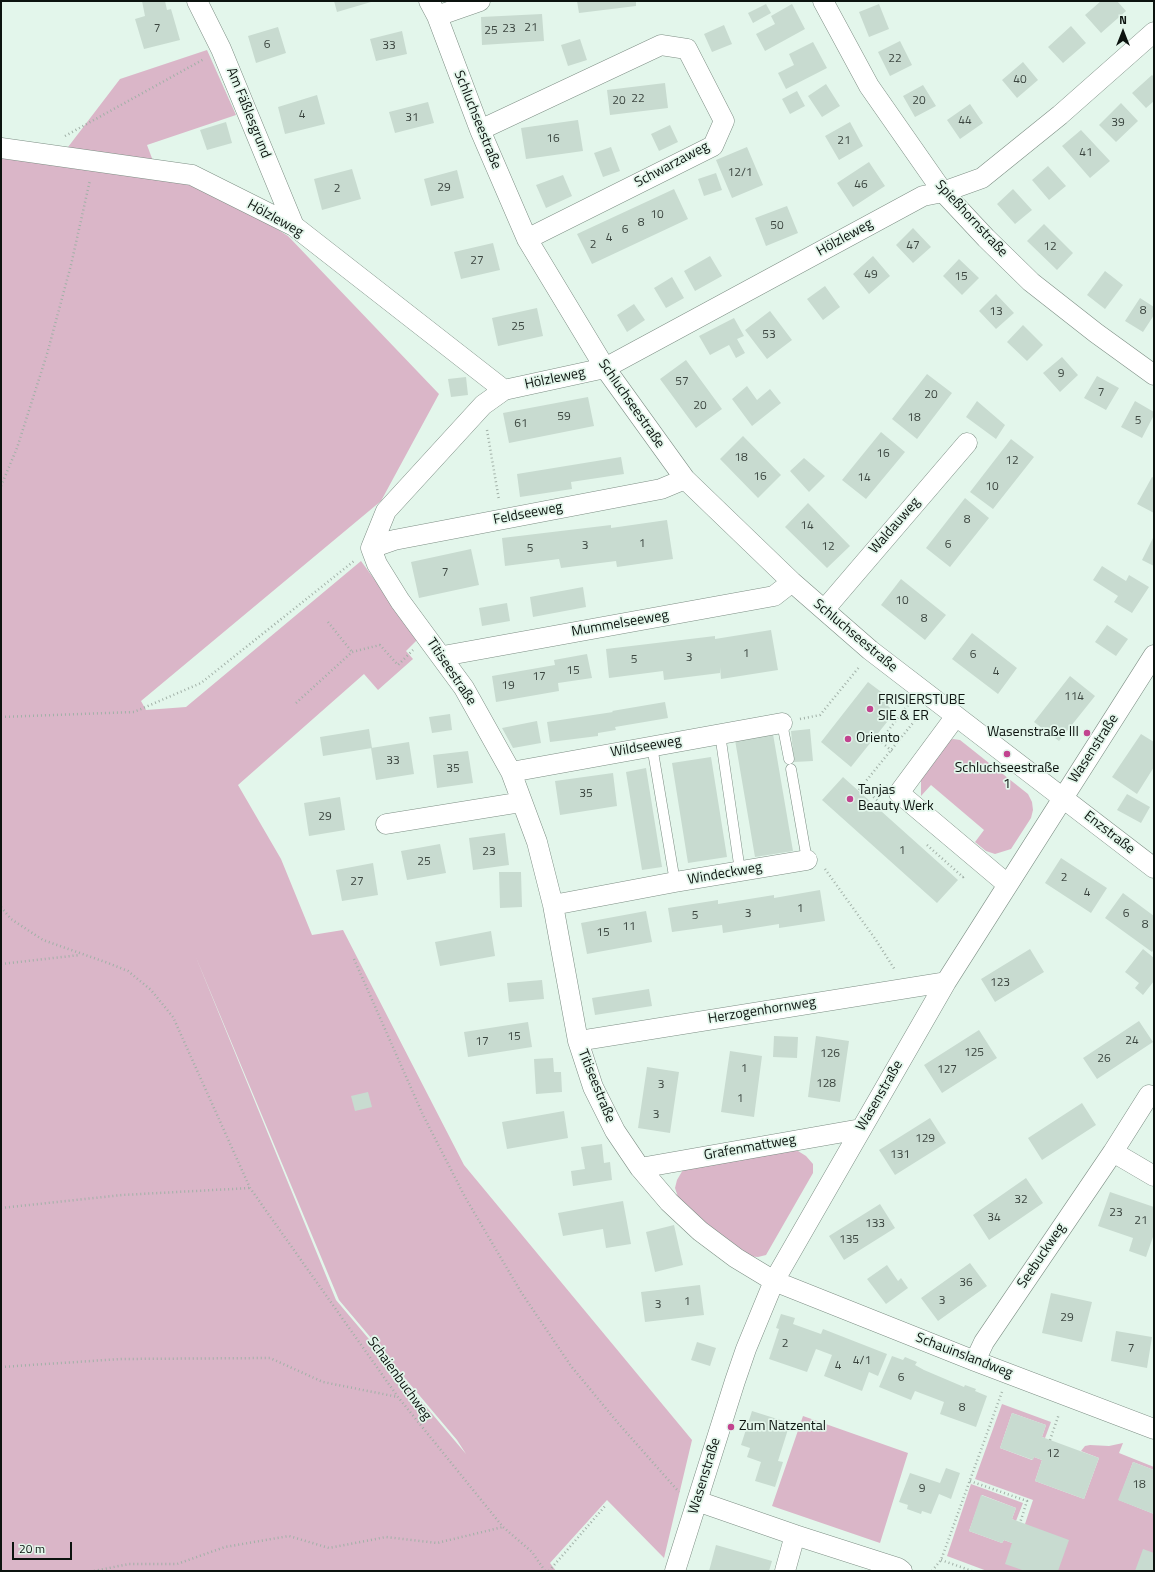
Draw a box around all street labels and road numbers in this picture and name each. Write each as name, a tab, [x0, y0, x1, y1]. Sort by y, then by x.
street label: Am Fäßlesgrund	[222, 65, 274, 161]
street label: Schluchseestraße	[450, 68, 504, 172]
street label: Schwarzaweg	[632, 138, 712, 192]
street label: Spießhornstraße	[931, 177, 1011, 261]
street label: Hölzleweg	[244, 197, 306, 241]
street label: Hölzleweg	[814, 216, 876, 260]
street label: Schluchseestraße	[594, 356, 668, 452]
street label: Hölzleweg	[523, 364, 587, 394]
street label: Waldauweg	[866, 494, 924, 558]
street label: Feldseeweg	[492, 499, 564, 529]
street label: Schluchseestraße	[810, 596, 900, 676]
street label: Mummelseeweg	[570, 607, 670, 641]
street label: Titiseestraße	[422, 635, 480, 709]
street label: Wasenstraße	[1066, 711, 1122, 787]
street label: Wildseeweg	[609, 733, 683, 761]
street label: Enzstraße	[1080, 808, 1138, 858]
street label: Windeckweg	[687, 859, 763, 889]
street label: Herzogenhornweg	[707, 994, 817, 1028]
street label: Titiseestraße	[574, 1047, 618, 1125]
street label: Wasenstraße	[853, 1058, 907, 1134]
street label: Grafenmattweg	[703, 1132, 797, 1164]
street label: Seebuckweg	[1014, 1221, 1070, 1291]
street label: Schauinslandweg	[913, 1330, 1015, 1382]
street label: Schaienbuchweg	[363, 1334, 435, 1424]
street label: Wasenstraße	[685, 1436, 725, 1516]

